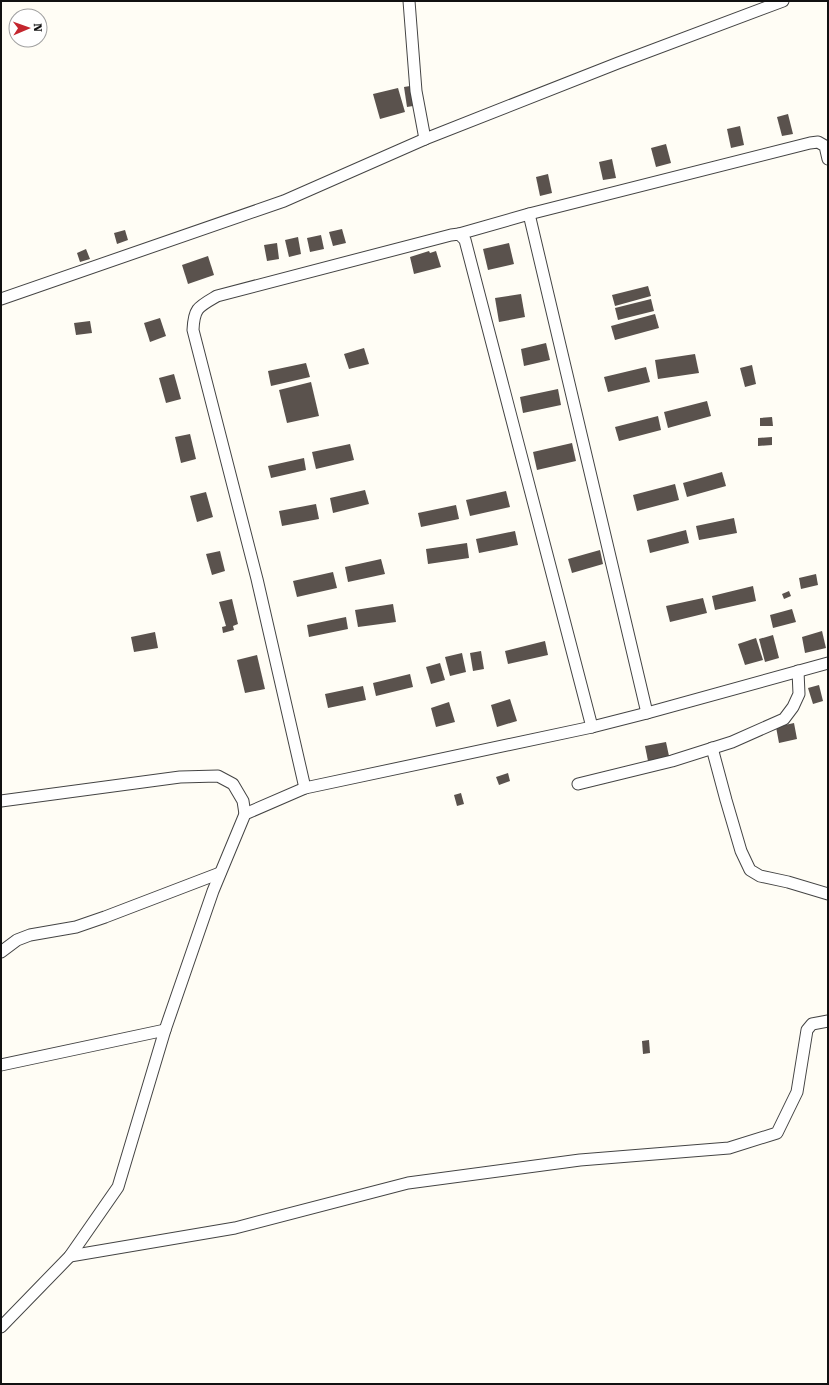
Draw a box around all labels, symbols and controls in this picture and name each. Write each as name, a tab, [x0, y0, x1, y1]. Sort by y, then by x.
north arrow	[8, 8, 48, 48]
text: N	[31, 23, 44, 33]

